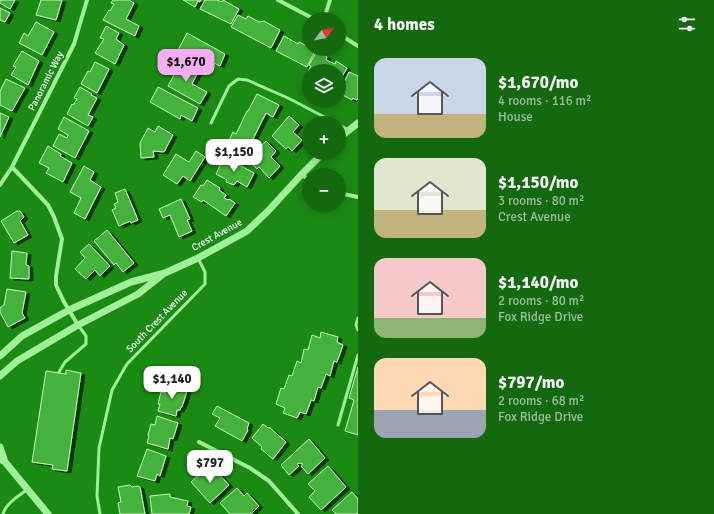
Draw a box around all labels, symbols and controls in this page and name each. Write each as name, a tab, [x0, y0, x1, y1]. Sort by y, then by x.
north arrow	[302, 12, 346, 56]
map controls	[302, 12, 346, 212]
icon: filters	[676, 13, 698, 35]
text: 4 homes	[374, 14, 435, 35]
street label: Panoramic Way	[26, 49, 66, 113]
pin: $1,670	[153, 49, 219, 83]
text: $1,670	[167, 54, 205, 70]
button: layers	[302, 64, 346, 108]
text: $1,670/mo	[498, 72, 578, 93]
icon: home	[406, 74, 454, 122]
text: 4 rooms · 116 m²	[498, 93, 591, 109]
text: House	[498, 109, 533, 125]
button: +	[302, 116, 346, 160]
pin: $1,150	[201, 139, 267, 173]
text: $1,150	[215, 144, 253, 160]
button: −	[302, 168, 346, 212]
text: $1,150/mo	[498, 172, 578, 193]
icon: home	[406, 174, 454, 222]
text: 3 rooms · 80 m²	[498, 193, 584, 209]
text: Crest Avenue	[498, 209, 571, 225]
street label: Crest Avenue	[190, 216, 244, 254]
text: $1,140/mo	[498, 272, 578, 293]
icon: home	[406, 274, 454, 322]
street label: South Crest Avenue	[124, 287, 190, 355]
text: 2 rooms · 80 m²	[498, 293, 584, 309]
text: Fox Ridge Drive	[498, 309, 583, 325]
pin: $1,140	[139, 366, 205, 400]
text: $1,140	[153, 371, 191, 387]
text: $797/mo	[498, 372, 564, 393]
icon: home	[406, 374, 454, 422]
text: 2 rooms · 68 m²	[498, 393, 584, 409]
text: Fox Ridge Drive	[498, 409, 583, 425]
pin: $797	[186, 450, 234, 484]
text: $797	[196, 455, 224, 471]

